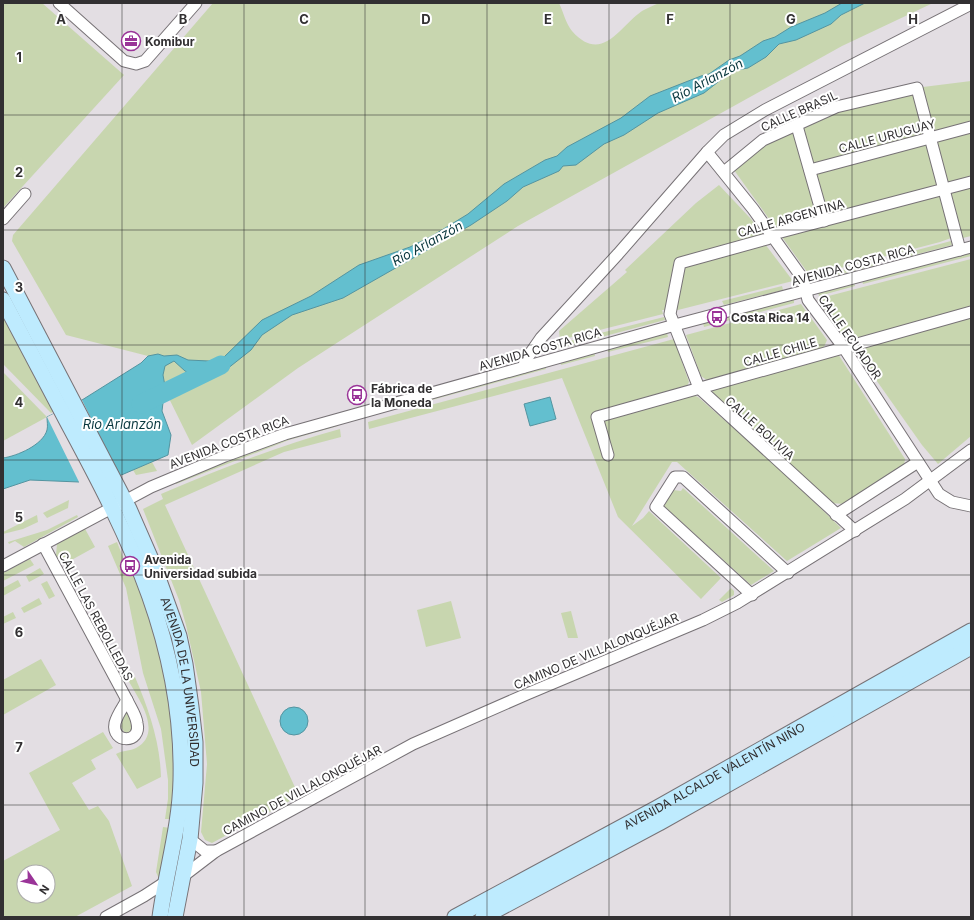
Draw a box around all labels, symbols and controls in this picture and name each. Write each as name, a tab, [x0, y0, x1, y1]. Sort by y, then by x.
text: A	[56, 11, 66, 27]
text: B	[179, 11, 188, 27]
text: C	[299, 11, 309, 27]
text: D	[421, 11, 431, 27]
text: E	[544, 11, 552, 27]
text: F	[666, 11, 674, 27]
text: G	[786, 11, 796, 27]
text: H	[908, 11, 918, 27]
office icon: Komibur	[120, 30, 142, 52]
place label: Komibur	[145, 34, 195, 49]
text: 1	[16, 49, 22, 65]
water label: Río Arlanzón	[669, 54, 746, 105]
street label: CALLE BRASIL	[758, 87, 840, 135]
street label: CALLE URUGUAY	[837, 116, 937, 156]
text: 2	[15, 164, 23, 180]
street label: CALLE ARGENTINA	[736, 196, 846, 240]
water label: Río Arlanzón	[389, 217, 465, 269]
street label: AVENIDA COSTA RICA	[790, 241, 916, 289]
text: 3	[15, 279, 23, 295]
street label: CALLE ECUADOR	[815, 292, 885, 382]
bus stop icon: Costa Rica 14	[706, 306, 728, 328]
place label: Costa Rica 14	[731, 310, 810, 325]
street label: AVENIDA COSTA RICA	[477, 324, 603, 374]
street label: CALLE CHILE	[741, 334, 819, 370]
place label: Fábrica de la Moneda	[371, 381, 432, 410]
bus stop icon: Fábrica de la Moneda	[346, 384, 368, 406]
street label: CALLE BOLIVIA	[722, 393, 798, 463]
text: 4	[15, 394, 24, 410]
street label: AVENIDA COSTA RICA	[167, 412, 291, 472]
water label: Río Arlanzón	[83, 416, 161, 432]
text: 5	[15, 509, 23, 525]
street label: CALLE LAS REBOLLEDAS	[56, 549, 137, 683]
place label: Avenida Universidad subida	[144, 552, 257, 581]
bus stop icon: Avenida Universidad subida	[119, 555, 141, 577]
street label: AVENIDA DE LA UNIVERSIDAD	[158, 595, 203, 767]
street label: CAMINO DE VILLALONQUÉJAR	[511, 609, 681, 693]
text: 6	[15, 624, 23, 640]
street label: AVENIDA ALCALDE VALENTÍN NIÑO	[621, 719, 807, 832]
text: 7	[15, 739, 23, 755]
street label: CAMINO DE VILLALONQUÉJAR	[220, 742, 384, 838]
north arrow	[16, 864, 56, 904]
text: N	[36, 882, 52, 897]

